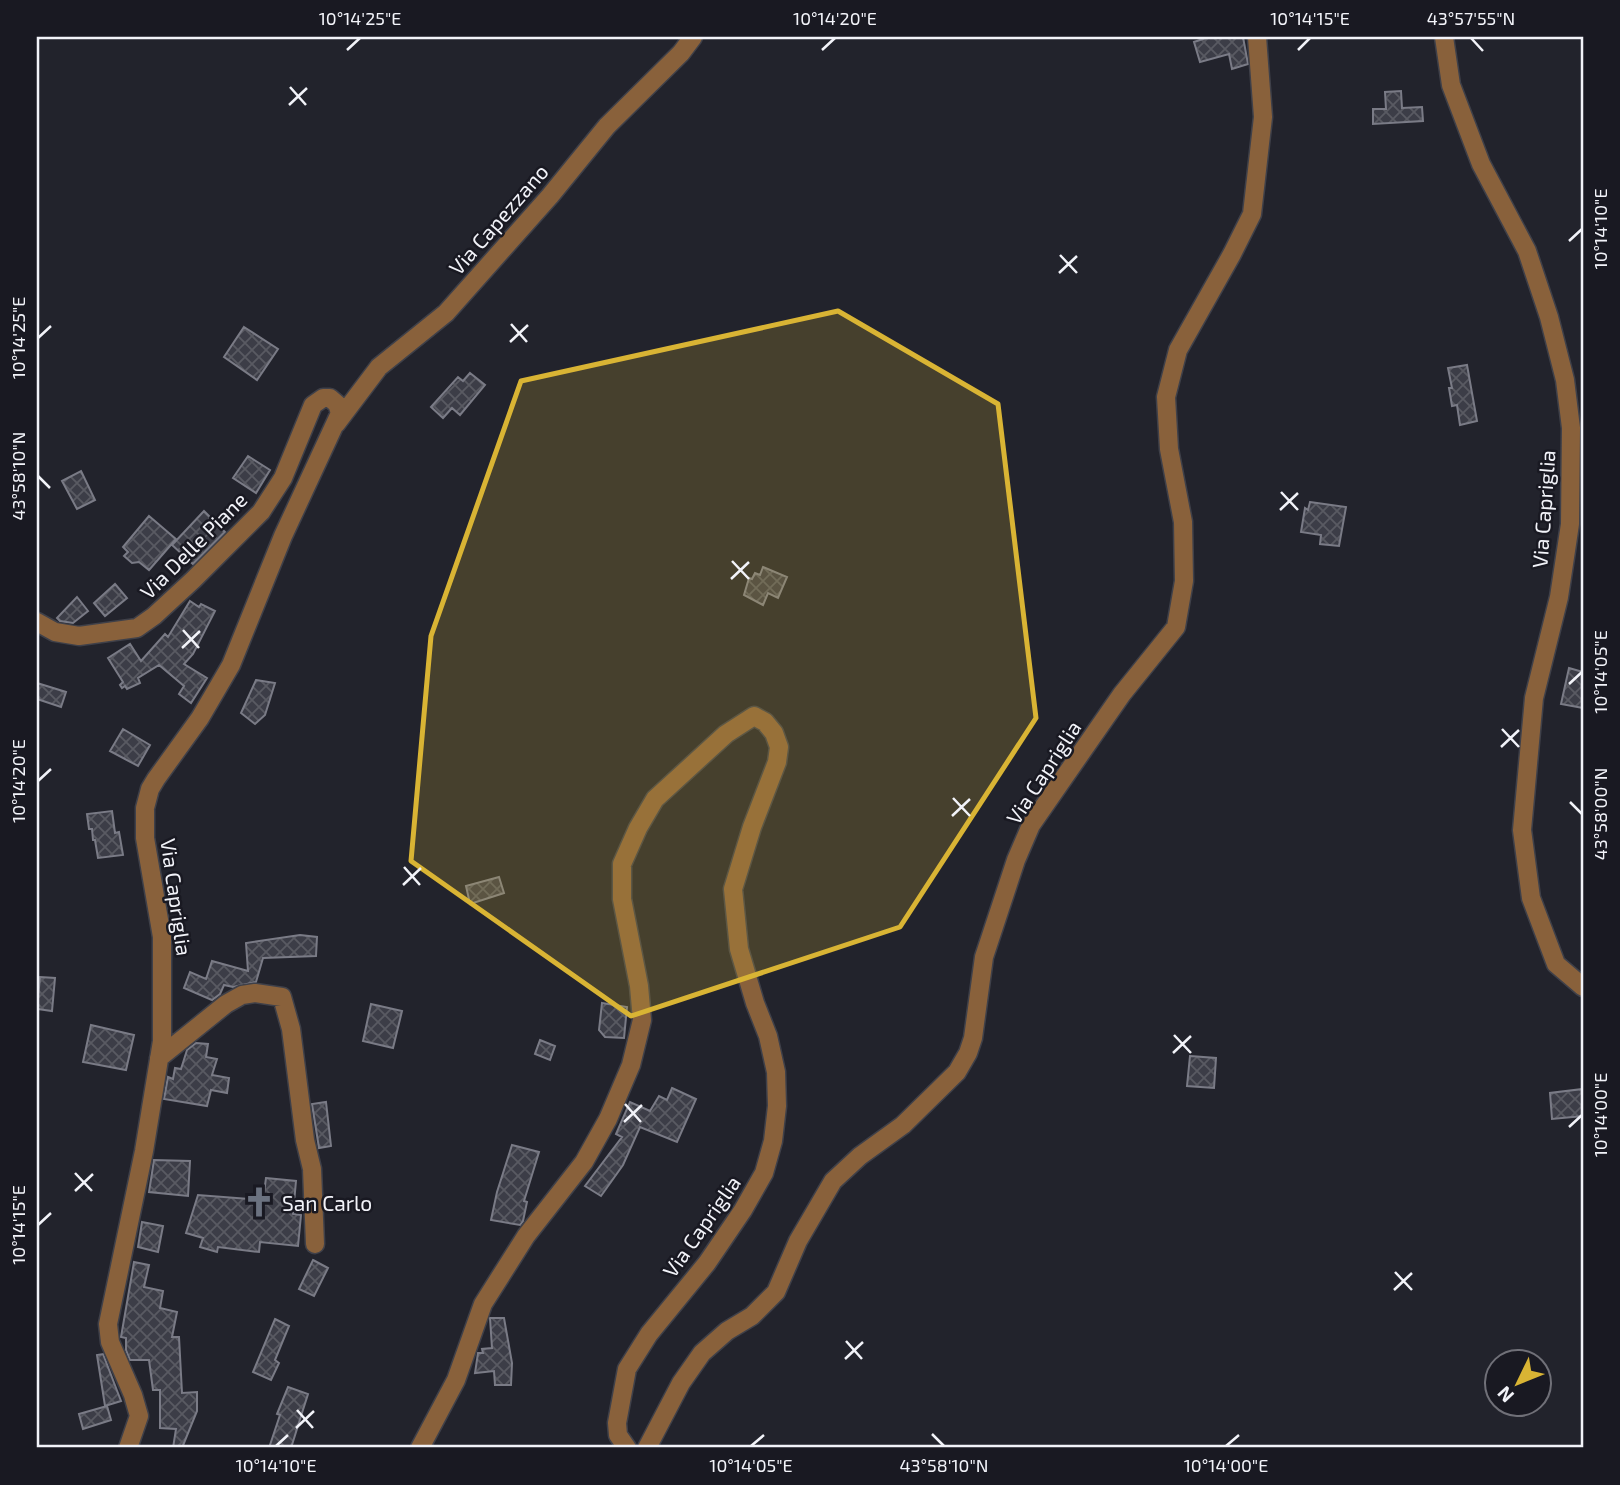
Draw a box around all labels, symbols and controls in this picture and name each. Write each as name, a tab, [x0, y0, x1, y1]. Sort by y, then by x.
text: 10°14'25"E	[319, 7, 401, 29]
text: 10°14'20"E	[793, 7, 877, 29]
text: 10°14'15"E	[1270, 7, 1350, 29]
text: 43°57'55"N	[1427, 7, 1515, 29]
street label: Via Capezzano	[443, 159, 553, 279]
text: 10°14'10"E	[1589, 189, 1611, 269]
text: 10°14'25"E	[7, 297, 29, 379]
text: 43°58'10"N	[7, 431, 29, 521]
street label: Via Capriglia	[1526, 449, 1560, 569]
street label: Via Delle Piane	[134, 486, 252, 604]
text: 10°14'05"E	[1589, 630, 1611, 714]
street label: Via Capriglia	[1000, 716, 1086, 828]
text: 10°14'20"E	[7, 739, 29, 823]
text: 43°58'00"N	[1589, 768, 1611, 860]
street label: Via Capriglia	[156, 837, 198, 957]
text: 10°14'00"E	[1589, 1073, 1611, 1157]
street label: Via Capriglia	[657, 1170, 745, 1282]
text: 10°14'15"E	[7, 1185, 29, 1265]
church icon: San Carlo	[242, 1185, 276, 1219]
place label: San Carlo	[282, 1190, 372, 1215]
north arrow	[1484, 1348, 1554, 1418]
text: N	[1492, 1382, 1518, 1408]
text: 10°14'10"E	[236, 1454, 316, 1476]
text: 10°14'05"E	[709, 1454, 793, 1476]
text: 43°58'10"N	[899, 1454, 989, 1476]
text: 10°14'00"E	[1184, 1454, 1268, 1476]

